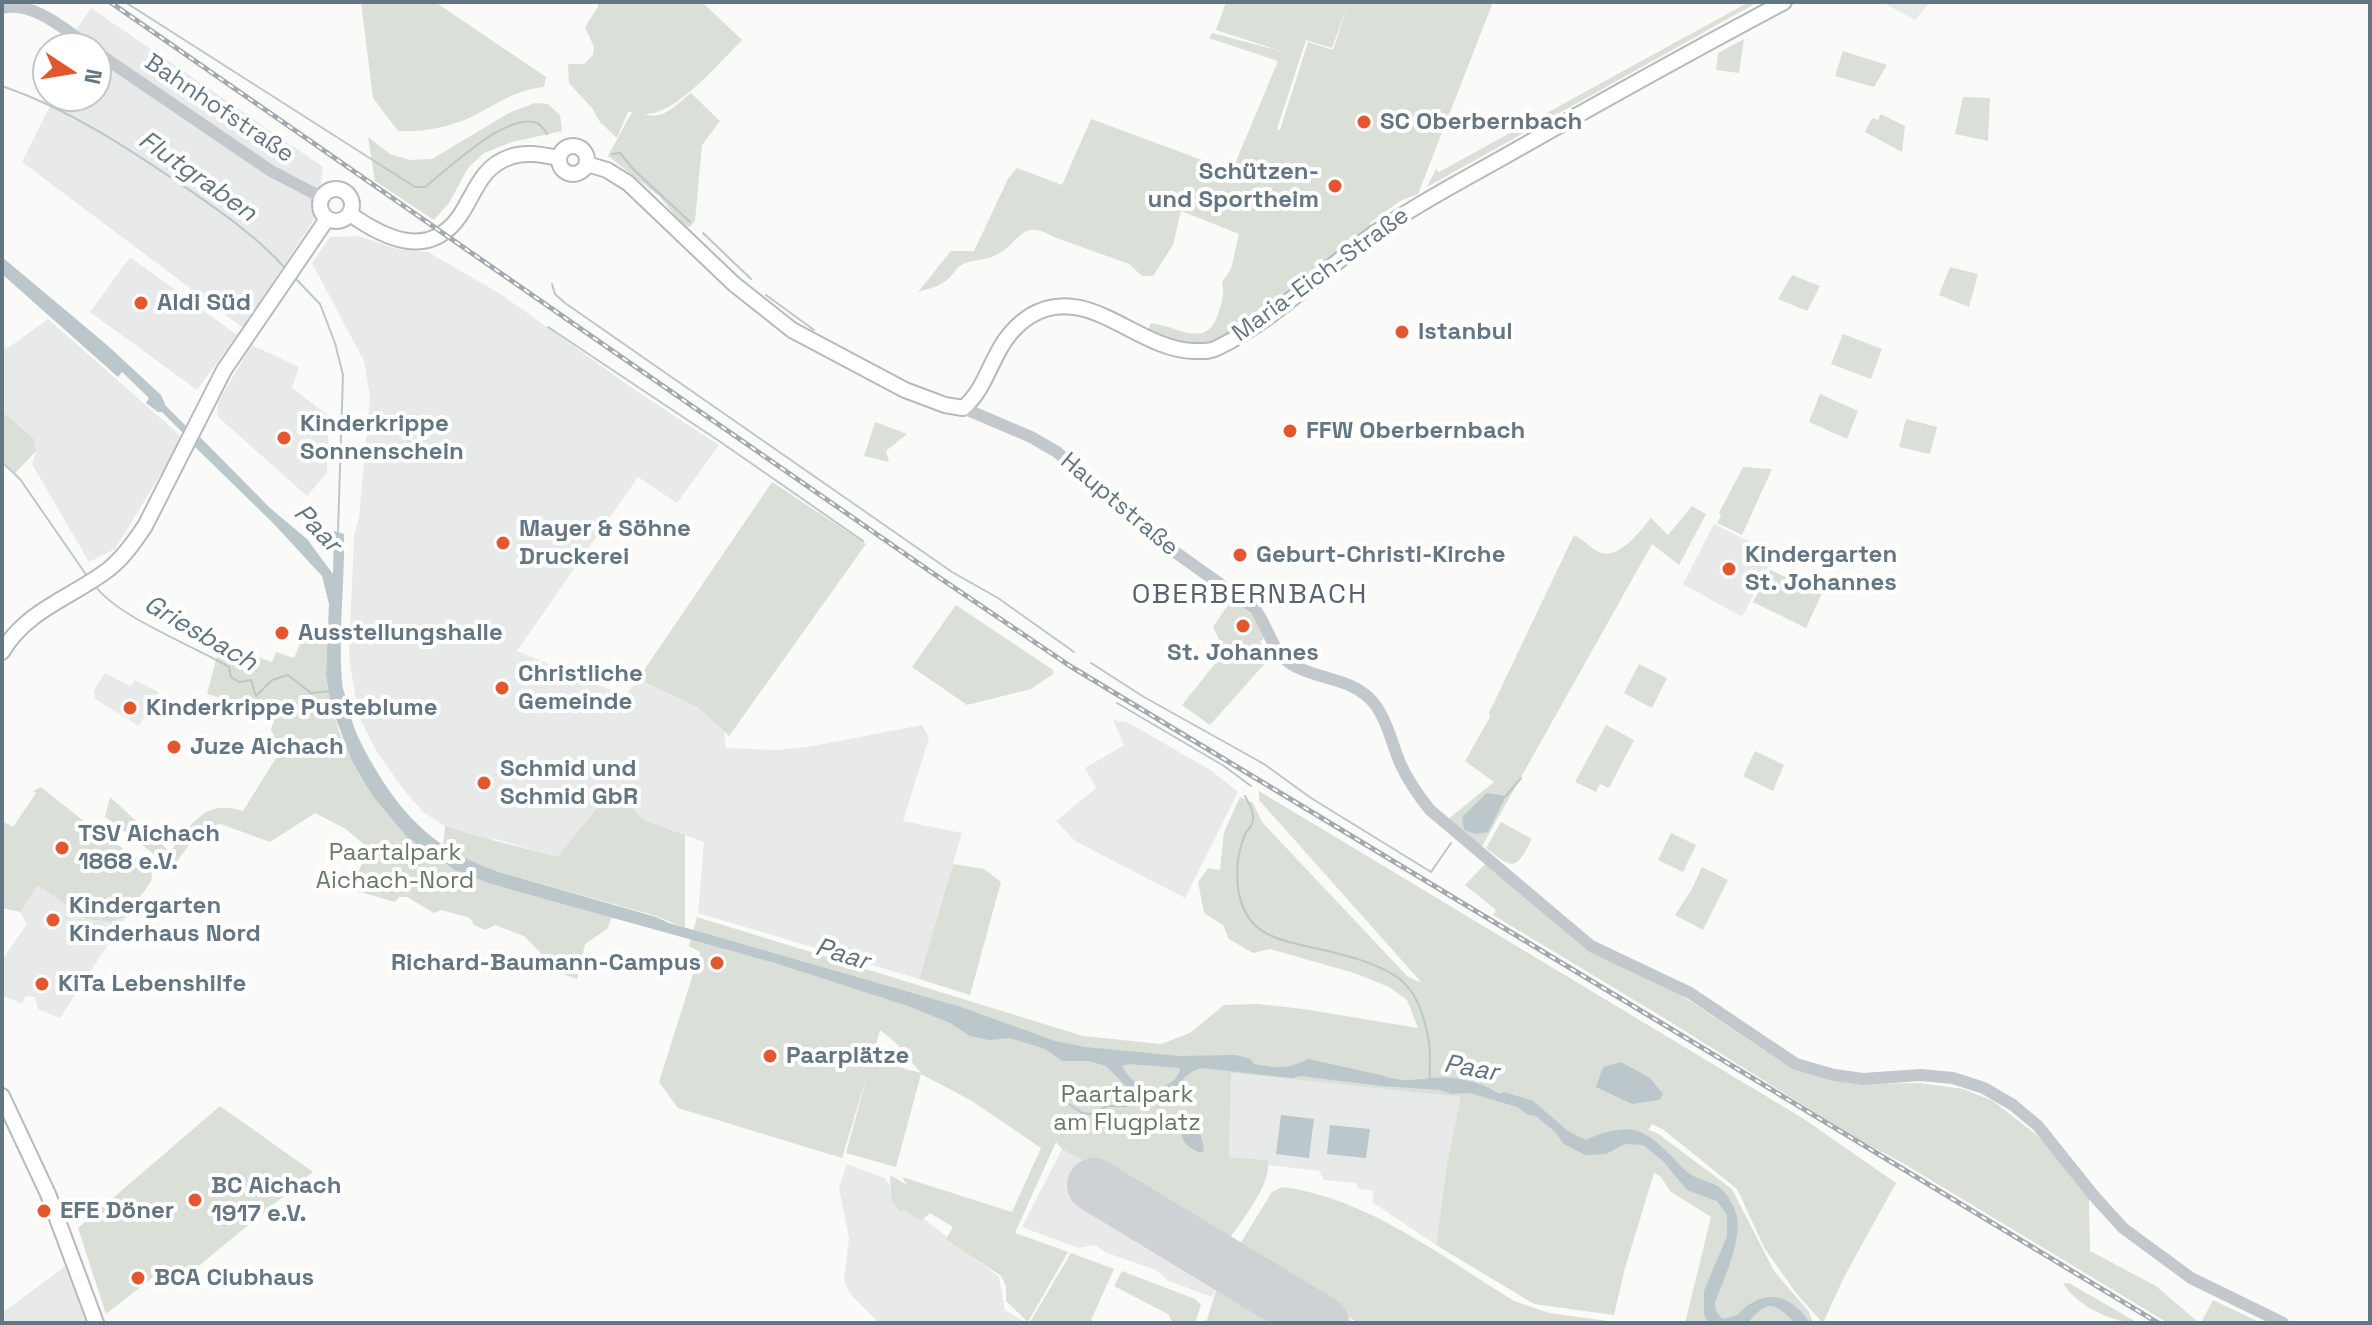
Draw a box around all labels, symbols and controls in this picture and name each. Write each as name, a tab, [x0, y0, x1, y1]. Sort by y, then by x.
north arrow	[32, 32, 112, 112]
street label: Bahnhofstraße	[139, 48, 299, 170]
text: N	[78, 66, 109, 87]
place label: SC Oberbernbach	[1380, 108, 1582, 136]
marker: SC Oberbernbach	[1355, 113, 1373, 131]
water label: Flutgraben	[132, 125, 262, 229]
place label: Schützen- und Sportheim	[1148, 158, 1319, 214]
marker: Schützen- und Sportheim	[1326, 177, 1344, 195]
street label: Maria-Eich-Straße	[1227, 201, 1415, 349]
place label: Aldi Süd	[157, 289, 251, 317]
marker: Aldi Süd	[132, 294, 150, 312]
place label: Istanbul	[1418, 318, 1513, 346]
marker: Istanbul	[1393, 323, 1411, 341]
place label: Kinderkrippe Sonnenschein	[300, 410, 464, 466]
place label: FFW Oberbernbach	[1306, 417, 1525, 445]
marker: FFW Oberbernbach	[1281, 422, 1299, 440]
marker: Kinderkrippe Sonnenschein	[275, 429, 293, 447]
street label: Hauptstraße	[1054, 447, 1184, 563]
water label: Paar	[287, 498, 347, 560]
place label: Mayer & Söhne Druckerei	[519, 515, 691, 571]
marker: Mayer & Söhne Druckerei	[494, 534, 512, 552]
place label: Geburt-Christi-Kirche	[1256, 541, 1506, 569]
place label: Kindergarten St. Johannes	[1745, 541, 1897, 597]
marker: Geburt-Christi-Kirche	[1231, 546, 1249, 564]
marker: Kindergarten St. Johannes	[1720, 560, 1738, 578]
district label: OBERBERNBACH	[1132, 578, 1368, 612]
water label: Griesbach	[138, 589, 262, 679]
marker: St. Johannes	[1234, 617, 1252, 635]
place label: Ausstellungshalle	[298, 619, 503, 647]
marker: Ausstellungshalle	[273, 624, 291, 642]
place label: St. Johannes	[1167, 639, 1319, 667]
place label: Christliche Gemeinde	[518, 660, 643, 716]
marker: Christliche Gemeinde	[493, 679, 511, 697]
place label: Kinderkrippe Pusteblume	[146, 694, 438, 722]
marker: Kinderkrippe Pusteblume	[121, 699, 139, 717]
place label: Juze Aichach	[190, 733, 344, 761]
marker: Juze Aichach	[165, 738, 183, 756]
place label: Schmid und Schmid GbR	[500, 755, 638, 811]
marker: Schmid und Schmid GbR	[475, 774, 493, 792]
place label: TSV Aichach 1868 e.V.	[78, 820, 220, 876]
marker: TSV Aichach 1868 e.V.	[53, 839, 71, 857]
park label: Paartalpark Aichach-Nord	[316, 839, 474, 895]
place label: Kindergarten Kinderhaus Nord	[69, 892, 261, 948]
marker: Kindergarten Kinderhaus Nord	[44, 911, 62, 929]
water label: Paar	[811, 932, 873, 978]
place label: Richard-Baumann-Campus	[391, 949, 701, 977]
marker: Richard-Baumann-Campus	[708, 954, 726, 972]
place label: KiTa Lebenshilfe	[58, 970, 246, 998]
marker: KiTa Lebenshilfe	[33, 975, 51, 993]
place label: Paarplätze	[786, 1042, 909, 1070]
marker: Paarplätze	[761, 1047, 779, 1065]
water label: Paar	[1441, 1049, 1501, 1089]
park label: Paartalpark am Flugplatz	[1053, 1081, 1201, 1137]
place label: BC Aichach 1917 e.V.	[211, 1172, 341, 1228]
marker: BC Aichach 1917 e.V.	[186, 1191, 204, 1209]
place label: EFE Döner	[60, 1197, 174, 1225]
marker: EFE Döner	[35, 1202, 53, 1220]
place label: BCA Clubhaus	[154, 1264, 314, 1292]
marker: BCA Clubhaus	[129, 1269, 147, 1287]

